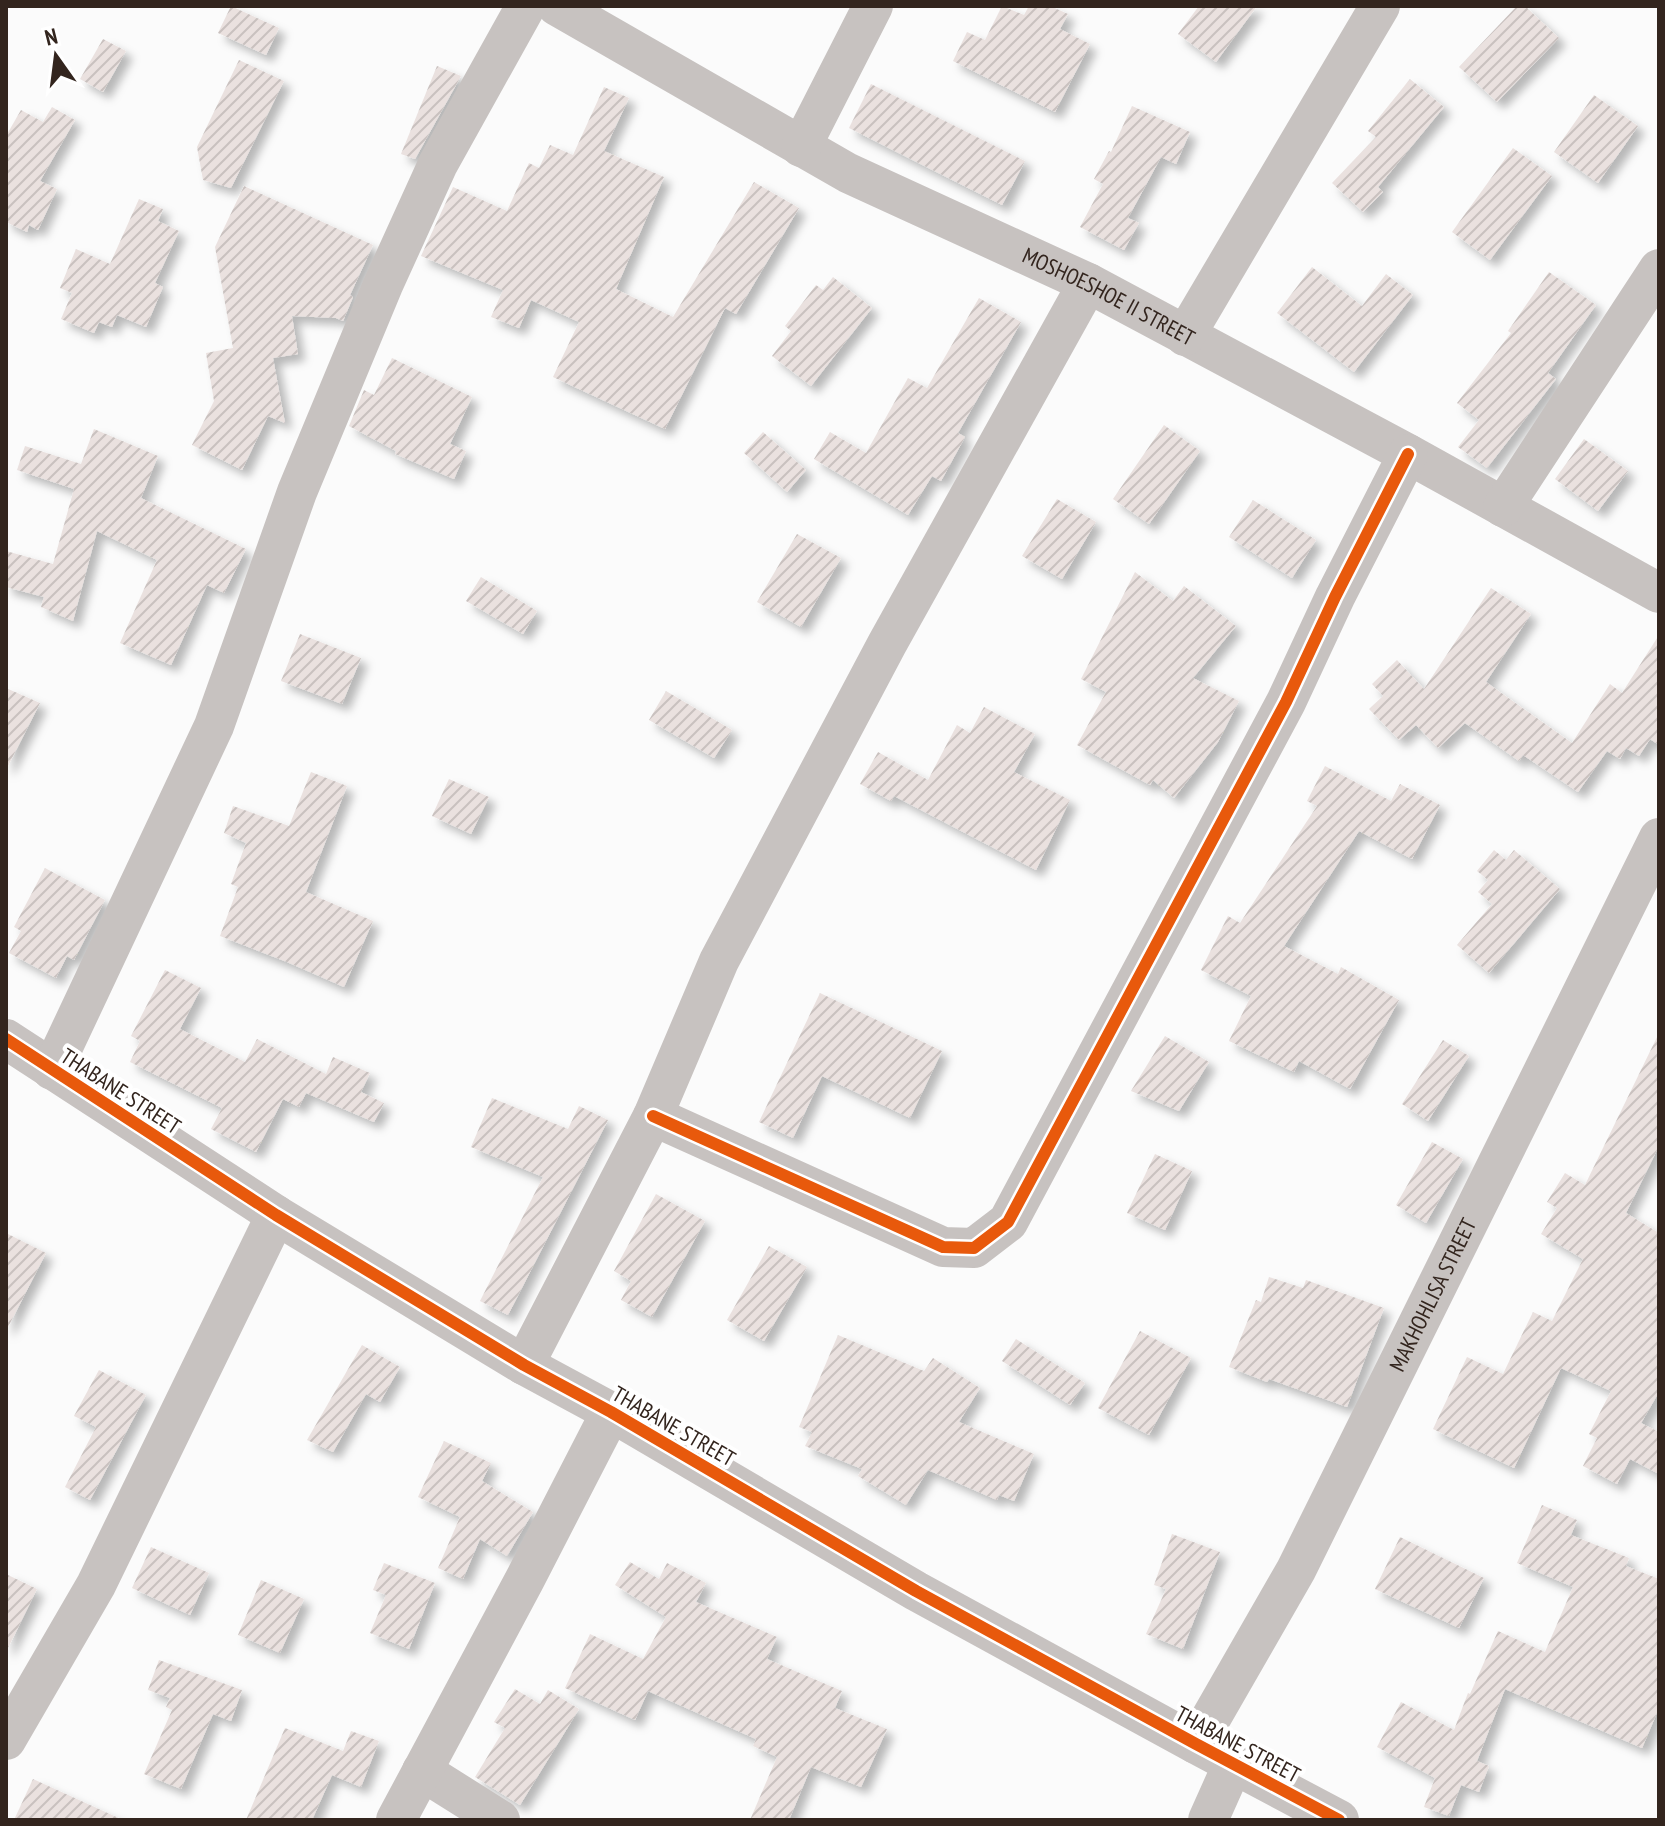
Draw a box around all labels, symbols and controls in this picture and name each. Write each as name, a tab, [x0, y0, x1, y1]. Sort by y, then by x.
north arrow	[16, 16, 96, 96]
text: N	[42, 22, 60, 52]
street label: MOSHOESHOE II STREET	[1018, 241, 1200, 352]
street label: THABANE STREET	[56, 1042, 186, 1140]
street label: MAKHOHLISA STREET	[1383, 1213, 1482, 1376]
street label: THABANE STREET	[608, 1380, 741, 1473]
street label: THABANE STREET	[1171, 1699, 1305, 1789]

